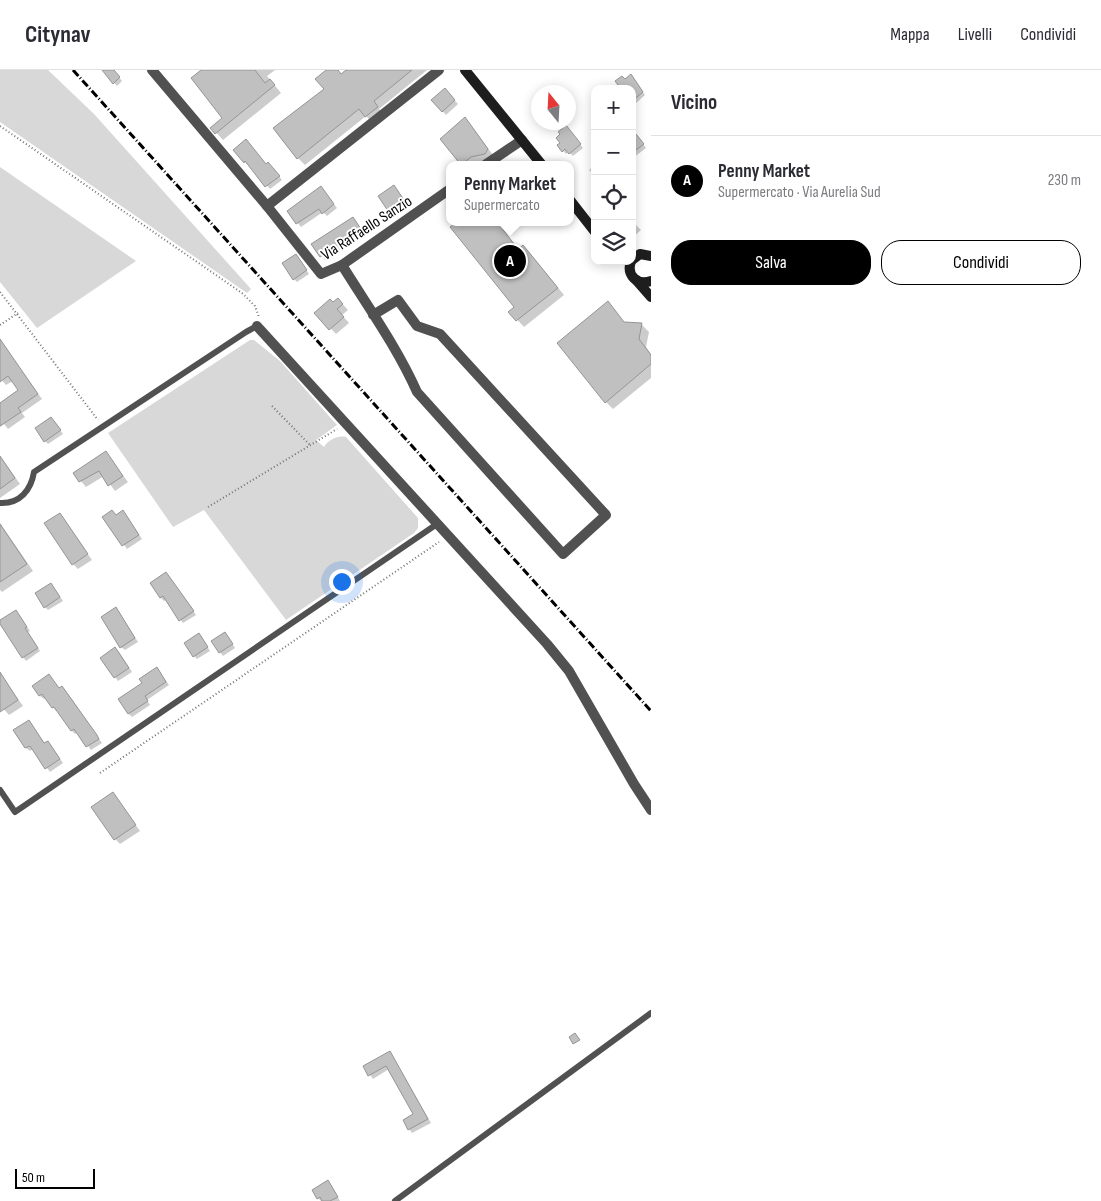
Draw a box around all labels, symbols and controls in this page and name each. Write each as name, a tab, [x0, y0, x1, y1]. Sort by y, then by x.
text: Citynav	[25, 20, 91, 49]
text: Mappa	[890, 24, 930, 45]
text: Livelli	[958, 24, 992, 45]
text: Condividi	[1020, 24, 1076, 45]
north arrow	[531, 85, 576, 130]
map controls	[591, 85, 636, 265]
button: +	[591, 85, 636, 130]
text: Vicino	[671, 90, 717, 115]
button: −	[591, 130, 636, 175]
text: Penny Market	[718, 160, 810, 183]
popup	[446, 161, 574, 226]
text: A	[683, 171, 691, 190]
text: 230 m	[1048, 171, 1081, 190]
text: Penny Market	[464, 173, 556, 196]
button: locate	[591, 175, 636, 220]
text: Supermercato · Via Aurelia Sud	[718, 183, 881, 202]
street label: Via Raffaello Sanzio	[318, 192, 416, 265]
text: Supermercato	[464, 196, 540, 215]
button: layers	[591, 220, 636, 265]
button: Salva	[671, 240, 871, 285]
button: Condividi	[881, 240, 1081, 285]
pin: A	[494, 242, 526, 280]
your location	[329, 569, 355, 595]
scale bar	[15, 1166, 95, 1189]
text: 50 m	[22, 1169, 45, 1186]

